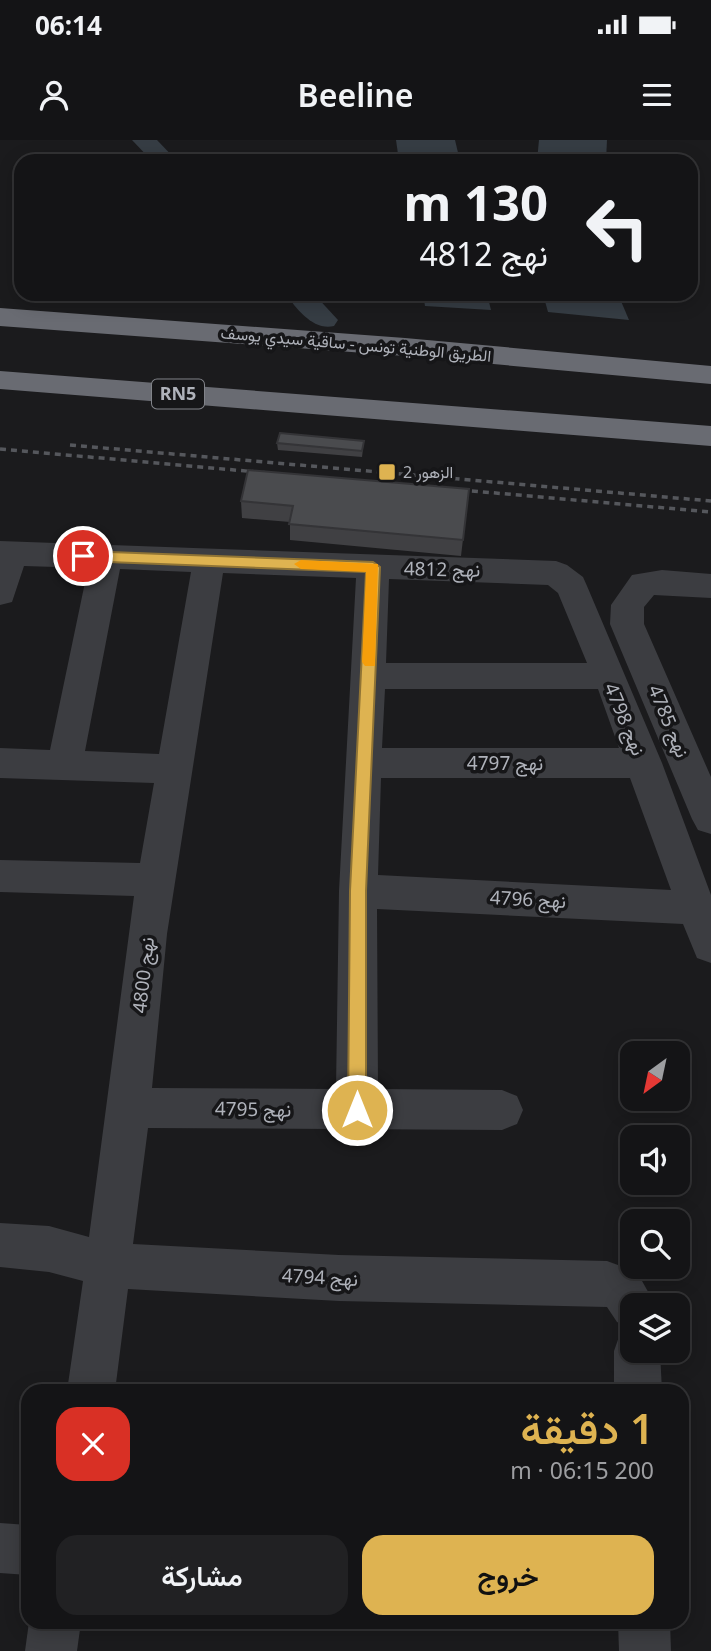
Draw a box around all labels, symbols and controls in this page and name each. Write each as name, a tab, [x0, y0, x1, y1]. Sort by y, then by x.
text: 06:14	[35, 7, 102, 43]
text: Beeline	[298, 73, 413, 116]
icon: person	[35, 76, 73, 114]
icon: menu	[638, 76, 676, 114]
text: 130 m	[403, 169, 548, 235]
icon: left	[572, 182, 663, 273]
text: نهج 4812	[419, 232, 548, 275]
street label: الطريق الوطنية تونس - ساقية سيدي يوسف	[220, 321, 492, 370]
road number: RN5	[152, 380, 204, 408]
place label: الزهور 2	[403, 461, 453, 483]
marker: الزهور 2	[377, 462, 397, 482]
pin	[53, 526, 113, 586]
icon: arrive	[64, 537, 102, 575]
street label: نهج 4812	[404, 555, 480, 584]
street label: نهج 4798	[597, 679, 652, 760]
street label: نهج 4785	[641, 681, 696, 762]
street label: نهج 4797	[467, 750, 543, 777]
street label: نهج 4796	[489, 884, 567, 915]
street label: نهج 4800	[126, 936, 161, 1014]
north arrow	[620, 1041, 690, 1111]
map controls	[620, 1041, 690, 1363]
position arrow	[320, 1073, 394, 1147]
street label: نهج 4795	[215, 1095, 291, 1124]
button: sound	[620, 1125, 690, 1195]
button: search	[620, 1209, 690, 1279]
street label: نهج 4794	[281, 1262, 359, 1293]
button: layers	[620, 1293, 690, 1363]
text: 1 دقيقة	[520, 1399, 654, 1456]
button: close	[56, 1407, 130, 1481]
text: 200 m · 06:15	[510, 1454, 654, 1486]
button: مشاركة	[56, 1535, 348, 1615]
button: خروج	[362, 1535, 654, 1615]

